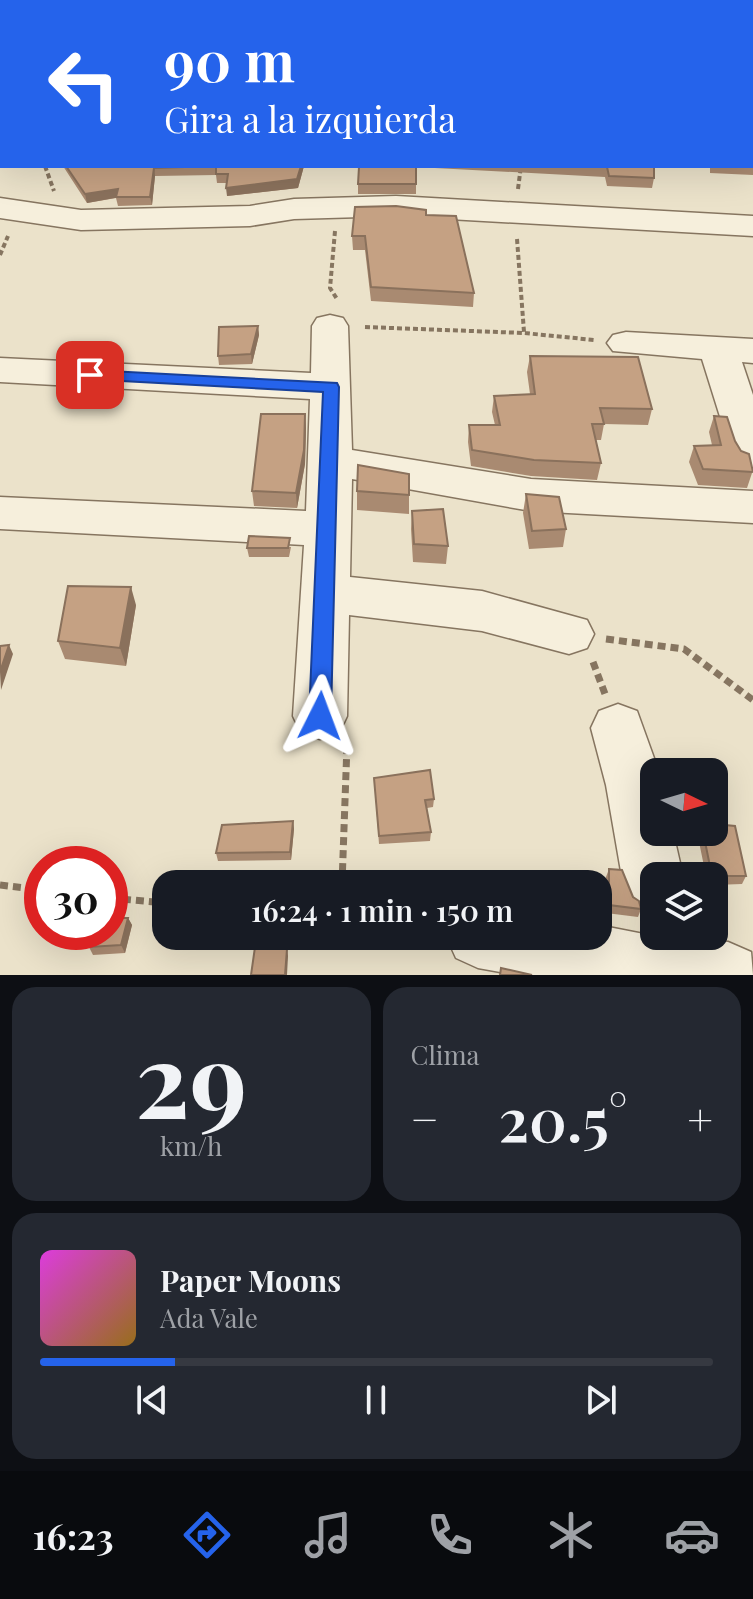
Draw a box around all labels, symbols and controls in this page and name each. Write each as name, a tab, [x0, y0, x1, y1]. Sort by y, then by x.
text: 90 m	[164, 22, 295, 97]
icon: left	[32, 32, 136, 136]
text: Gira a la izquierda	[164, 94, 456, 142]
pin	[56, 341, 124, 409]
icon: arrive	[68, 353, 112, 397]
position arrow	[278, 674, 362, 758]
north arrow	[640, 758, 728, 846]
map controls	[640, 758, 728, 950]
speed limit sign: 30	[24, 846, 128, 950]
button: layers	[640, 862, 728, 950]
text: 16:24 · 1 min · 150 m	[251, 890, 513, 930]
text: 29	[135, 1006, 247, 1145]
text: Clima	[411, 1037, 479, 1072]
text: 20.5°	[499, 1077, 628, 1157]
text: −	[411, 1088, 439, 1147]
text: +	[687, 1088, 713, 1147]
text: km/h	[160, 1128, 222, 1163]
text: Paper Moons	[160, 1260, 341, 1300]
text: Ada Vale	[160, 1300, 258, 1335]
icon: previous	[130, 1378, 174, 1422]
icon: pause	[354, 1378, 398, 1422]
icon: next	[579, 1378, 623, 1422]
icon: directions	[179, 1507, 235, 1563]
icon: music	[300, 1507, 356, 1563]
icon: phone	[422, 1507, 478, 1563]
icon: climate	[543, 1507, 599, 1563]
icon: car	[664, 1507, 720, 1563]
text: 16:23	[33, 1511, 114, 1559]

